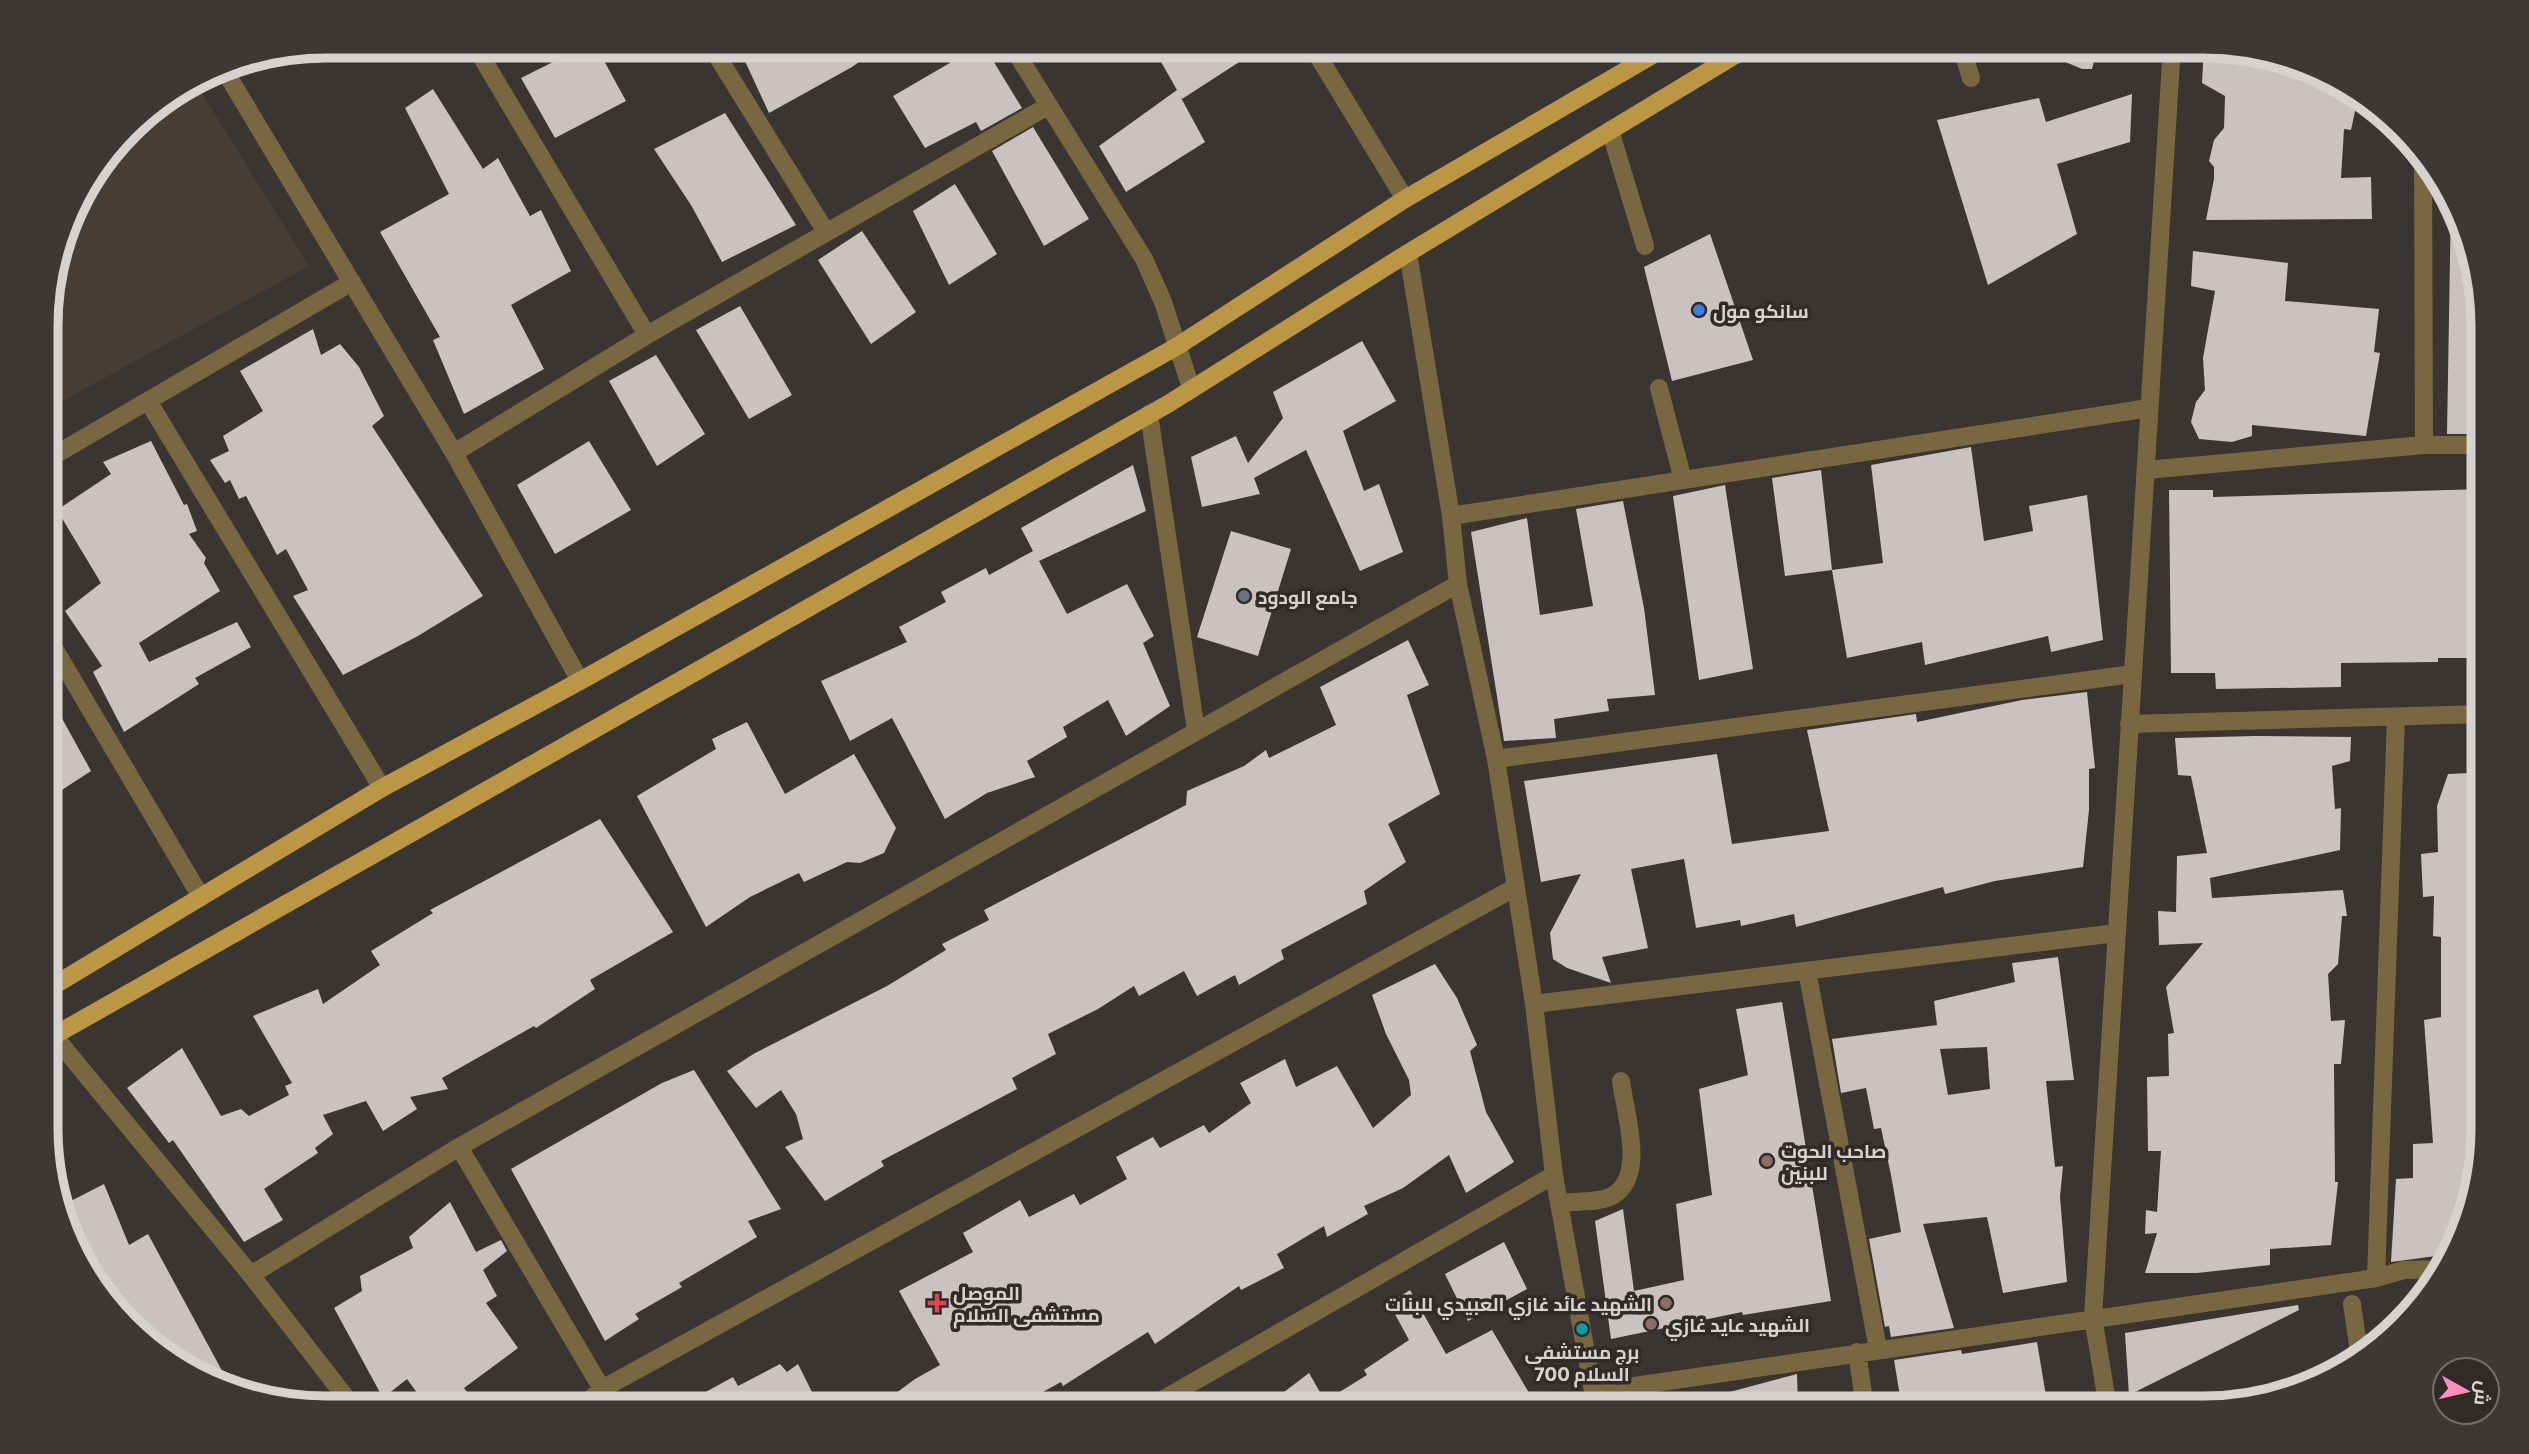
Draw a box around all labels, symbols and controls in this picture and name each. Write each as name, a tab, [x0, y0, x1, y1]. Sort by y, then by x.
place label: سانكو مول	[1713, 299, 1809, 324]
marker: سانكو مول	[1691, 302, 1707, 318]
place label: جامع الودود	[1258, 585, 1358, 611]
marker: جامع الودود	[1236, 588, 1252, 604]
place label: صاحب الحوت للبنين	[1781, 1139, 1886, 1185]
marker: صاحب الحوت للبنين	[1759, 1153, 1775, 1169]
place label: الموصل مستشفى السلام	[953, 1281, 1100, 1329]
place label: الشهيد عائد غازي العبيدي للبنات	[1385, 1292, 1652, 1320]
marker: الموصل مستشفى السلام	[927, 1293, 947, 1313]
marker: الشهيد عائد غازي العبيدي للبنات	[1658, 1295, 1674, 1311]
place label: الشهيد عايد غازي	[1665, 1313, 1810, 1341]
marker: الشهيد عايد غازي	[1643, 1316, 1659, 1332]
marker: برج مستشفى السلام 700	[1574, 1321, 1590, 1337]
place label: برج مستشفى السلام 700	[1525, 1340, 1639, 1388]
north arrow	[2431, 1356, 2501, 1426]
text: ش	[2469, 1380, 2496, 1407]

